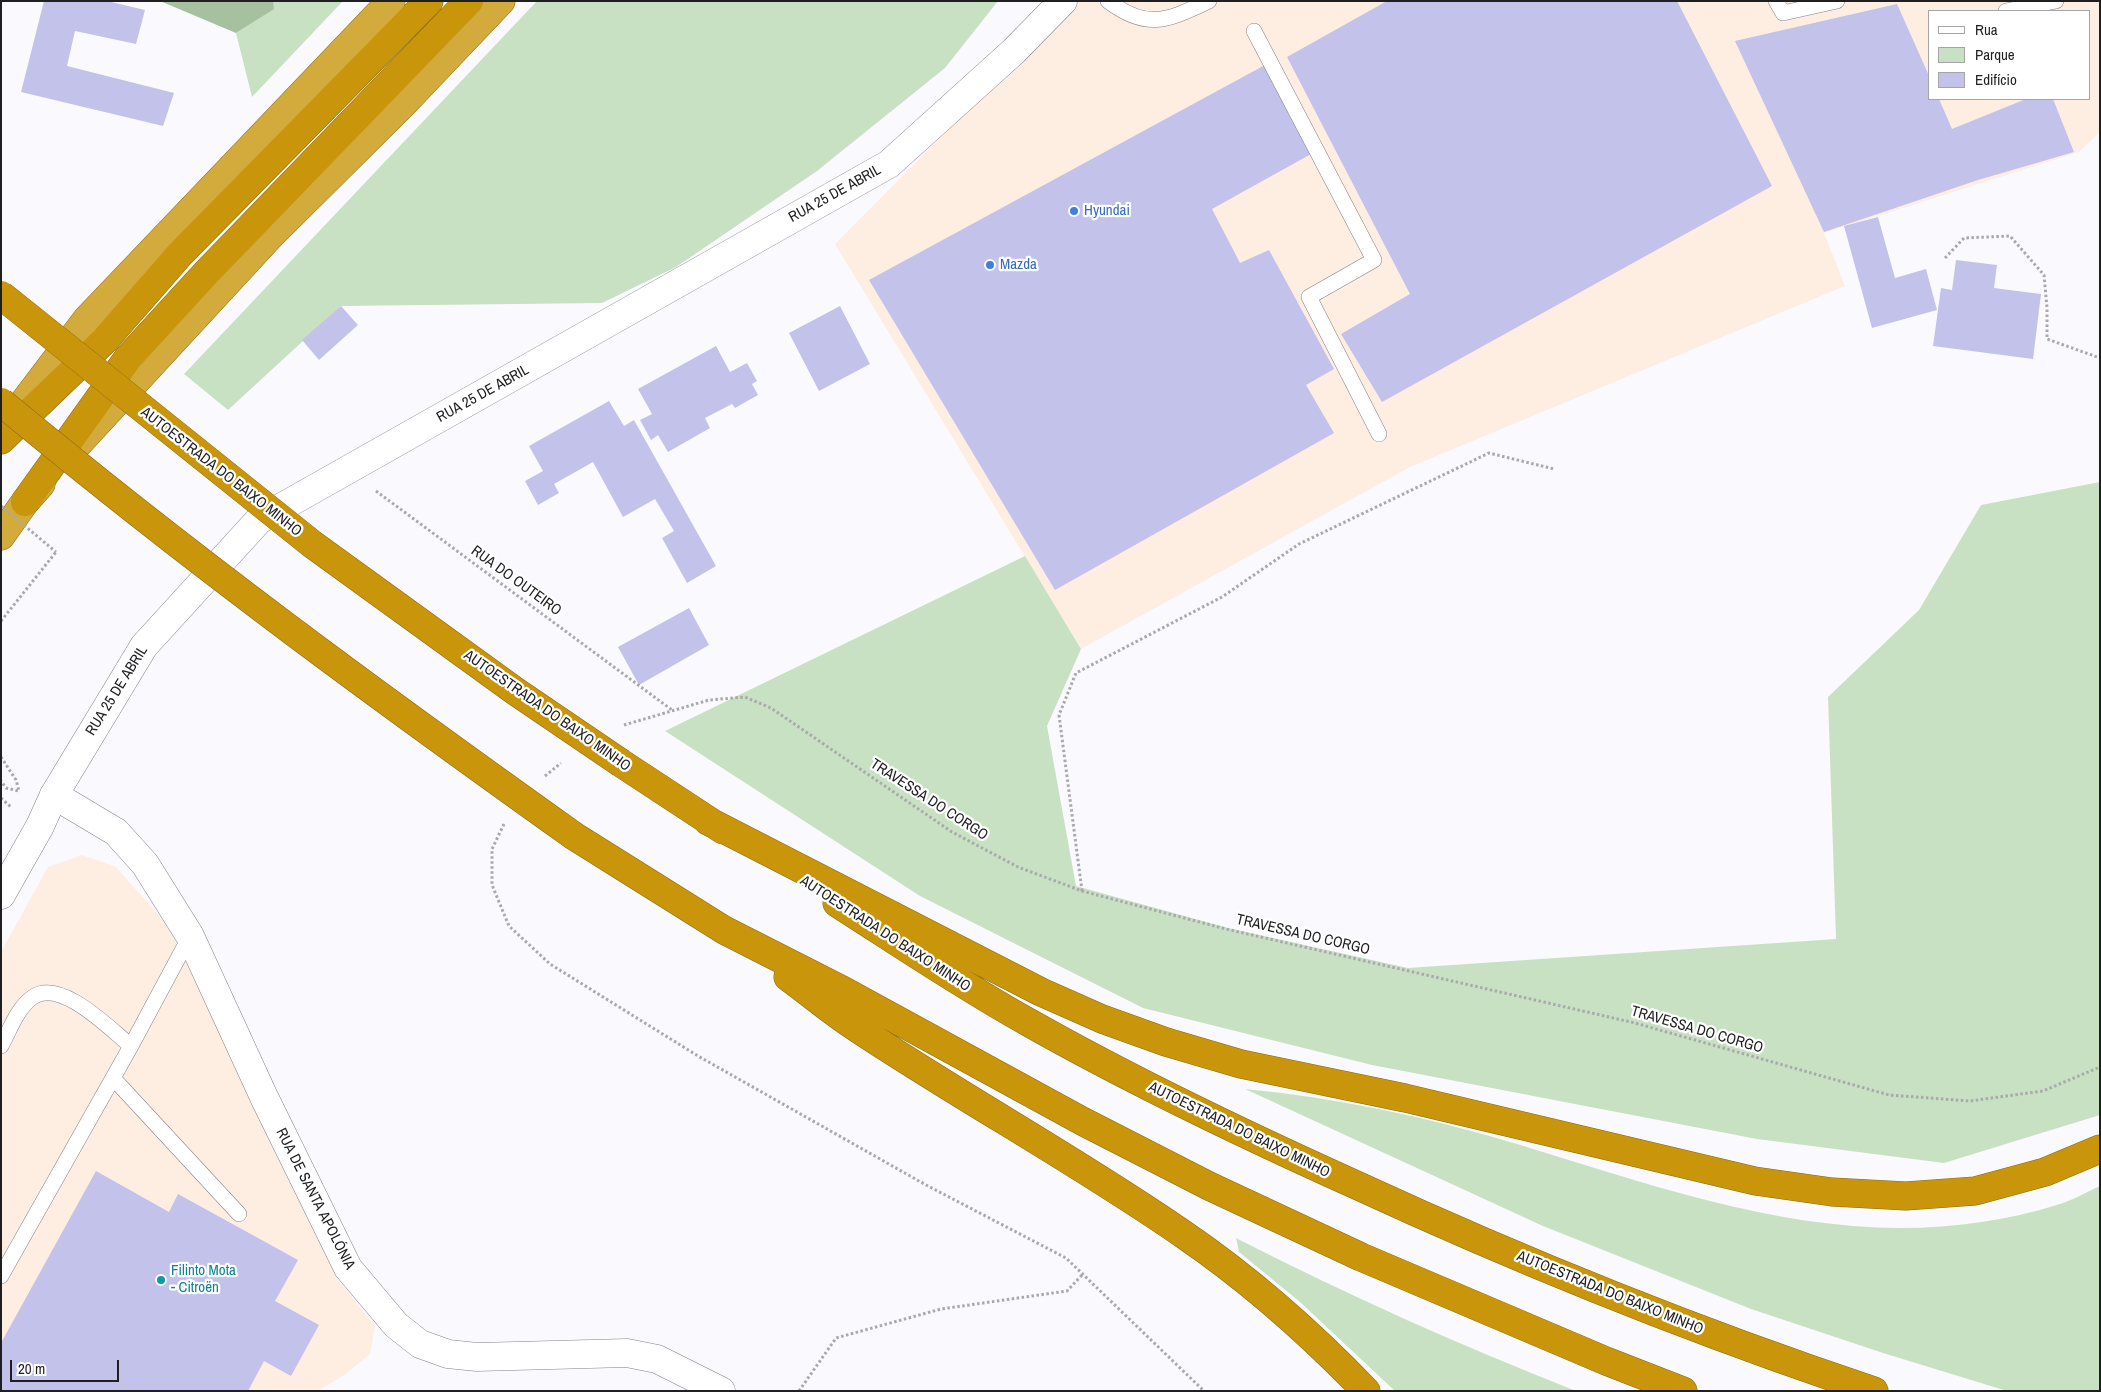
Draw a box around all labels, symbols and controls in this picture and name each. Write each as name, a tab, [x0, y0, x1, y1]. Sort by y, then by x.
legend	[1928, 10, 2091, 100]
text: Rua	[1975, 19, 1998, 40]
text: Parque	[1975, 44, 2015, 65]
text: Edifício	[1975, 69, 2017, 90]
street label: RUA 25 DE ABRIL	[786, 161, 884, 227]
place label: Hyundai	[1084, 202, 1130, 220]
marker: Hyundai	[1068, 205, 1080, 217]
place label: Mazda	[1000, 256, 1037, 274]
marker: Mazda	[984, 259, 996, 271]
street label: RUA 25 DE ABRIL	[434, 361, 532, 427]
street label: AUTOESTRADA DO BAIXO MINHO	[137, 404, 305, 540]
street label: RUA DO OUTEIRO	[467, 542, 565, 620]
street label: RUA 25 DE ABRIL	[82, 643, 152, 739]
street label: AUTOESTRADA DO BAIXO MINHO	[460, 646, 634, 776]
street label: TRAVESSA DO CORGO	[867, 755, 991, 845]
street label: AUTOESTRADA DO BAIXO MINHO	[796, 872, 974, 996]
street label: TRAVESSA DO CORGO	[1234, 911, 1372, 959]
street label: TRAVESSA DO CORGO	[1629, 1003, 1765, 1057]
street label: AUTOESTRADA DO BAIXO MINHO	[1145, 1078, 1333, 1182]
street label: RUA DE SANTA APOLÓNIA	[271, 1125, 359, 1273]
street label: AUTOESTRADA DO BAIXO MINHO	[1514, 1247, 1706, 1339]
place label: Filinto Mota - Citroën	[171, 1262, 236, 1297]
marker: Filinto Mota - Citroën	[155, 1274, 167, 1286]
scale bar	[12, 1350, 121, 1382]
text: 20 m	[18, 1358, 45, 1379]

